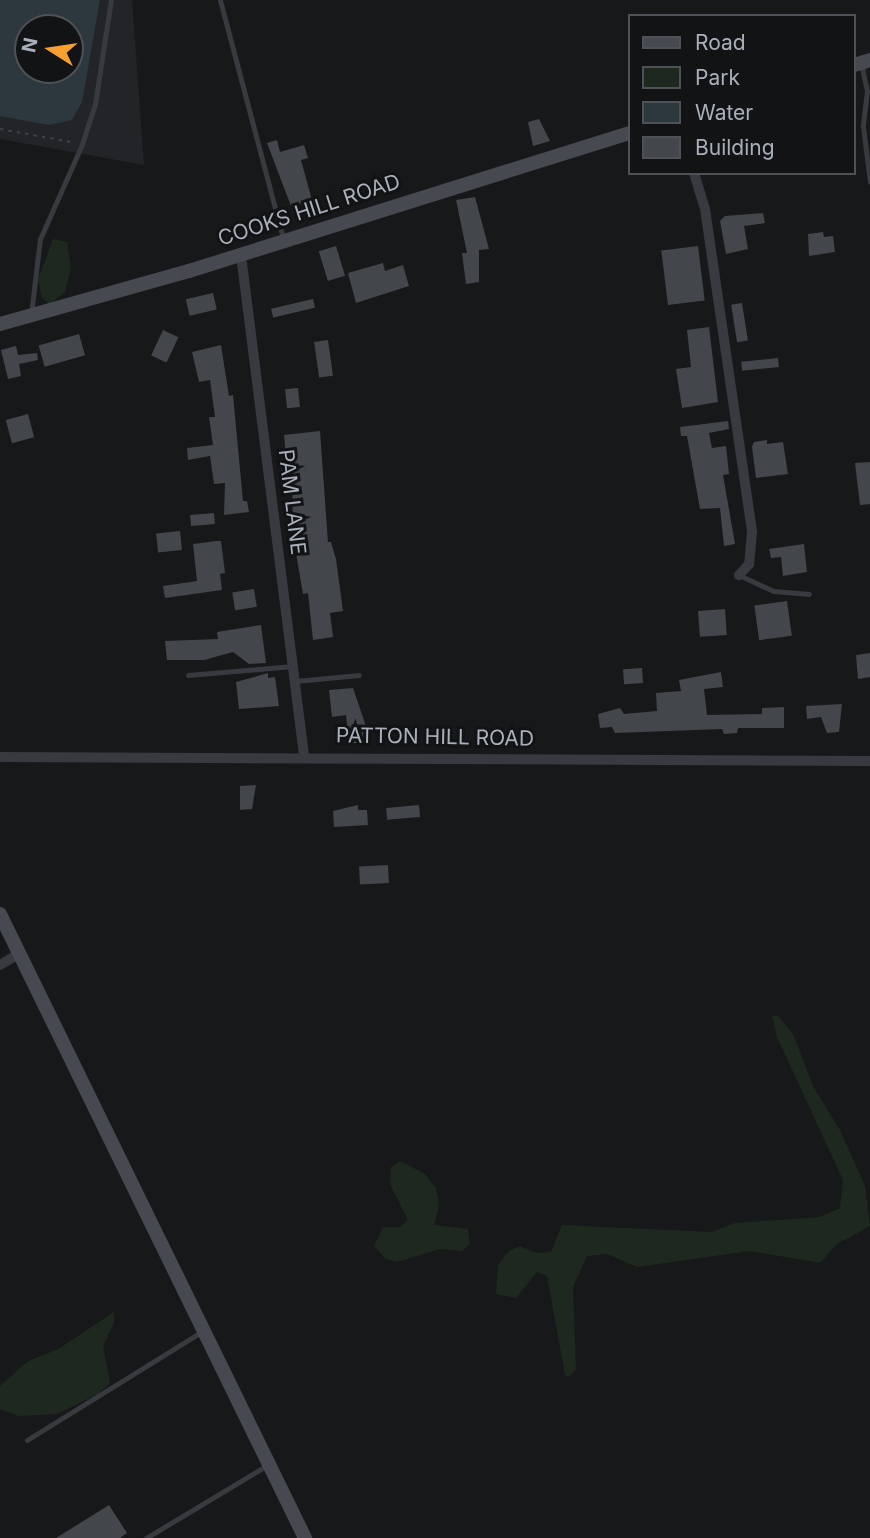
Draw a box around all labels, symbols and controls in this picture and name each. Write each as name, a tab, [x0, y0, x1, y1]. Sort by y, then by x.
north arrow	[14, 14, 84, 84]
legend	[628, 14, 856, 175]
text: Road	[695, 30, 746, 55]
text: N	[17, 35, 43, 54]
text: Park	[695, 65, 740, 90]
text: Water	[695, 100, 753, 125]
text: Building	[695, 135, 775, 160]
street label: COOKS HILL ROAD	[215, 169, 403, 251]
street label: PAM LANE	[273, 448, 311, 556]
street label: PATTON HILL ROAD	[336, 723, 534, 751]

